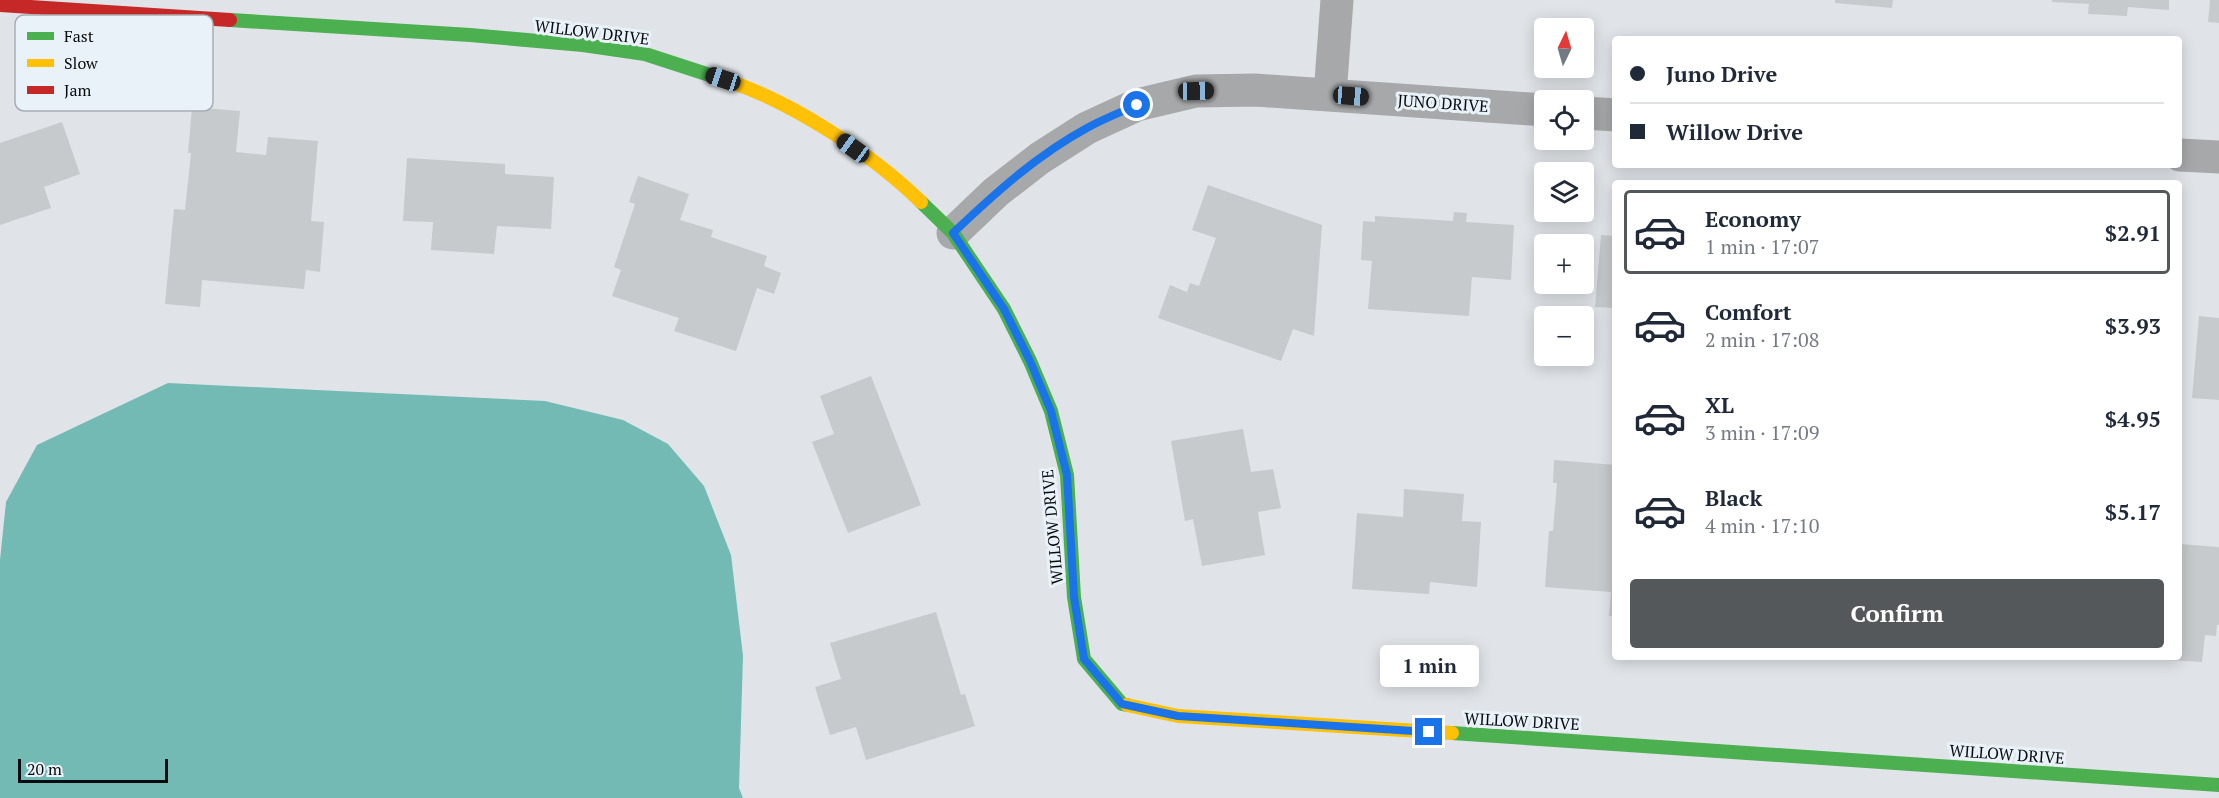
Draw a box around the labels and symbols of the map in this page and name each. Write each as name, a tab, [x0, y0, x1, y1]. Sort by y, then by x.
street label: WILLOW DRIVE	[533, 14, 651, 50]
legend	[15, 15, 213, 111]
north arrow	[1534, 18, 1594, 78]
text: Fast	[64, 25, 94, 47]
text: Slow	[64, 52, 98, 74]
car	[703, 65, 743, 93]
text: Jam	[64, 79, 92, 101]
car	[1178, 82, 1214, 100]
car	[1332, 86, 1370, 106]
street label: JUNO DRIVE	[1397, 89, 1489, 117]
route start	[1123, 91, 1150, 118]
car	[833, 130, 873, 166]
street label: WILLOW DRIVE	[1036, 469, 1068, 585]
callout: 1 min	[1380, 645, 1478, 687]
street label: WILLOW DRIVE	[1464, 707, 1580, 735]
route end	[1415, 718, 1442, 745]
street label: WILLOW DRIVE	[1949, 739, 2065, 769]
scale bar	[18, 756, 168, 784]

